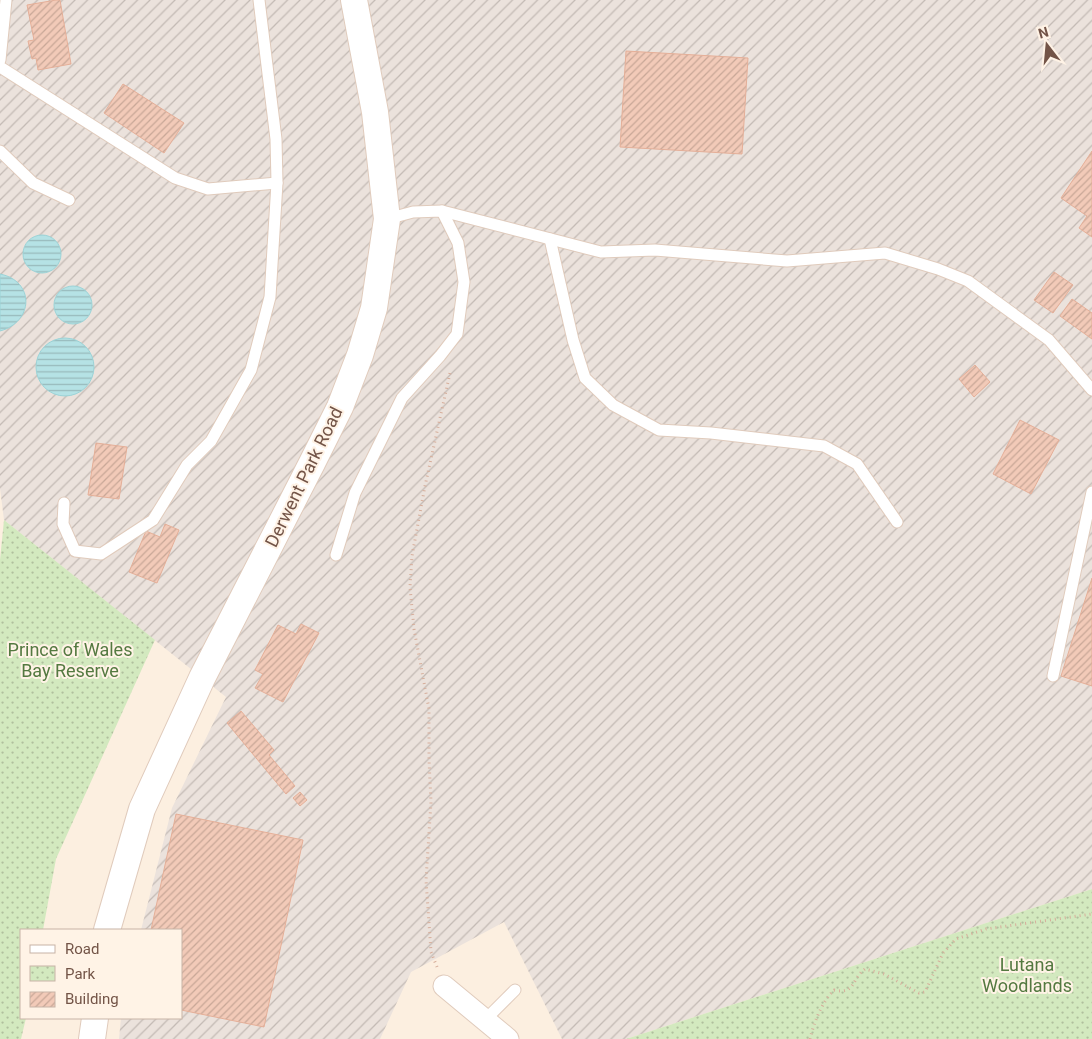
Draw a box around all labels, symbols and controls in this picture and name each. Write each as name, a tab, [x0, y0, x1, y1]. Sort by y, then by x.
north arrow	[1022, 20, 1072, 70]
text: N	[1036, 23, 1050, 42]
street label: Derwent Park Road	[261, 403, 347, 550]
park label: Prince of Wales Bay Reserve	[8, 639, 132, 681]
legend	[20, 929, 182, 1019]
text: Road	[65, 940, 99, 958]
park label: Lutana Woodlands	[982, 954, 1072, 996]
text: Park	[65, 965, 96, 983]
text: Building	[65, 990, 119, 1008]

